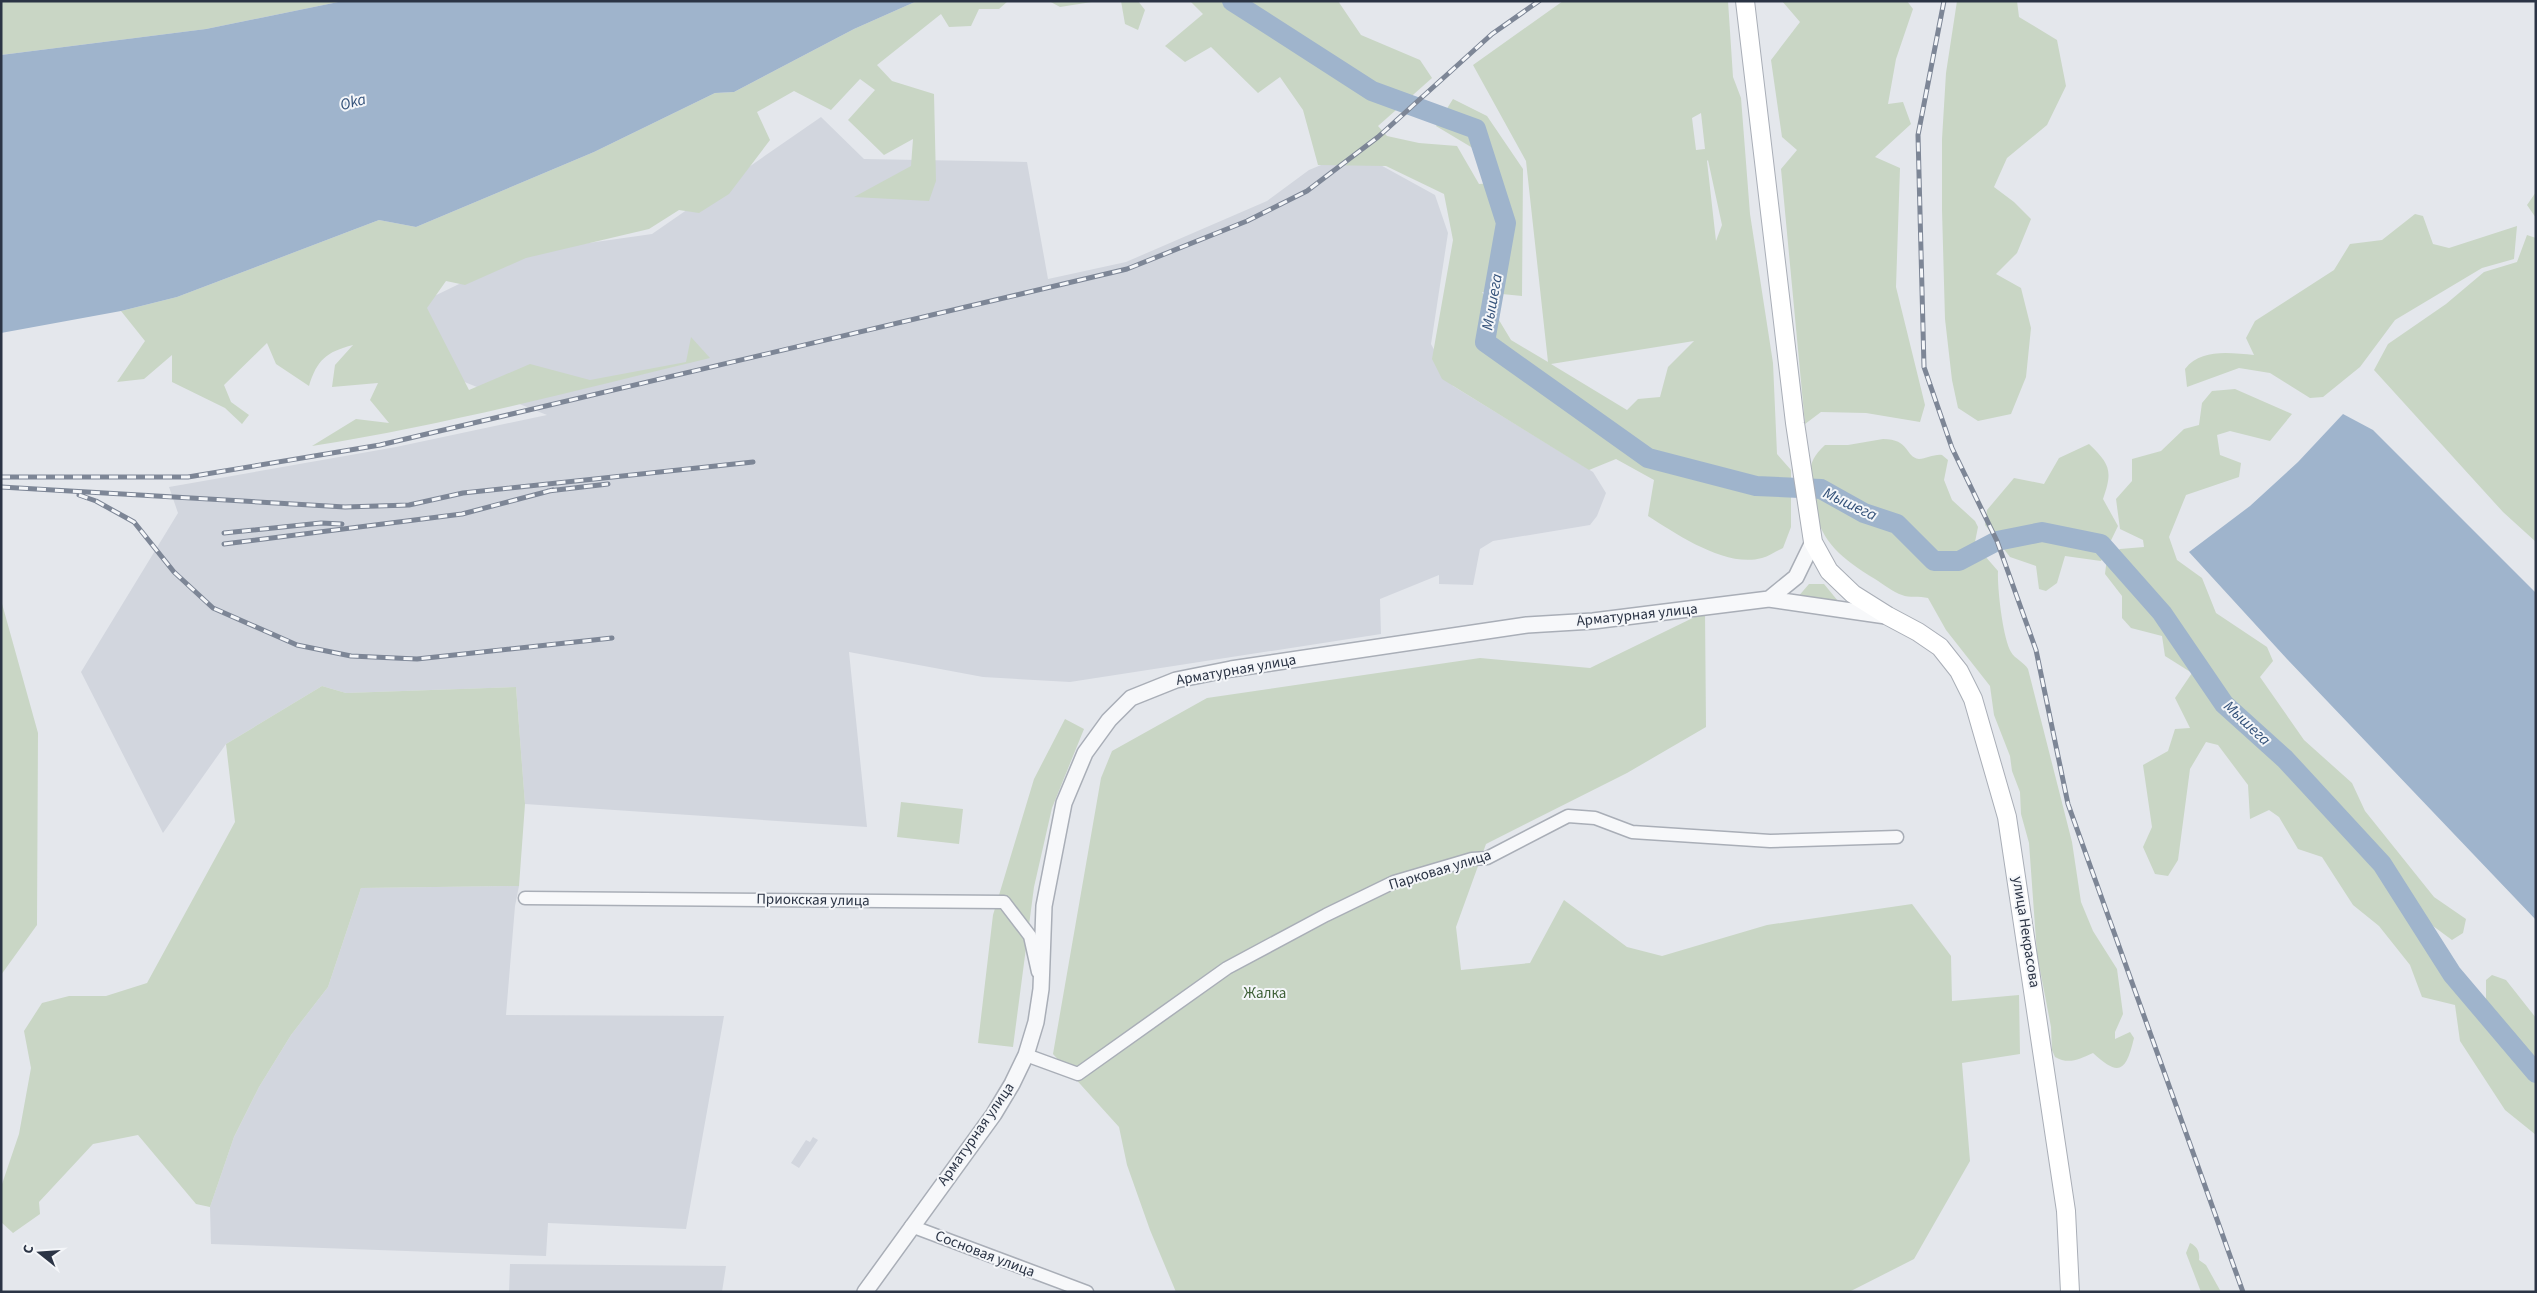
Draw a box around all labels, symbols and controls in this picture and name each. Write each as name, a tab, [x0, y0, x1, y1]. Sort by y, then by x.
water label: Oka	[338, 88, 369, 116]
water label: Мышега	[1476, 272, 1508, 332]
water label: Мышега	[1819, 482, 1881, 526]
street label: Арматурная улица	[1575, 598, 1699, 632]
street label: Арматурная улица	[1174, 649, 1298, 691]
water label: Мышега	[2219, 695, 2276, 751]
street label: Парковая улица	[1386, 844, 1494, 896]
street label: улица Некрасова	[2007, 875, 2045, 989]
street label: Приокская улица	[756, 889, 870, 911]
park label: Жалка	[1244, 983, 1286, 1004]
street label: Арматурная улица	[933, 1078, 1019, 1190]
street label: Сосновая улица	[932, 1225, 1038, 1283]
north arrow	[15, 1228, 65, 1278]
text: С	[18, 1243, 39, 1256]

